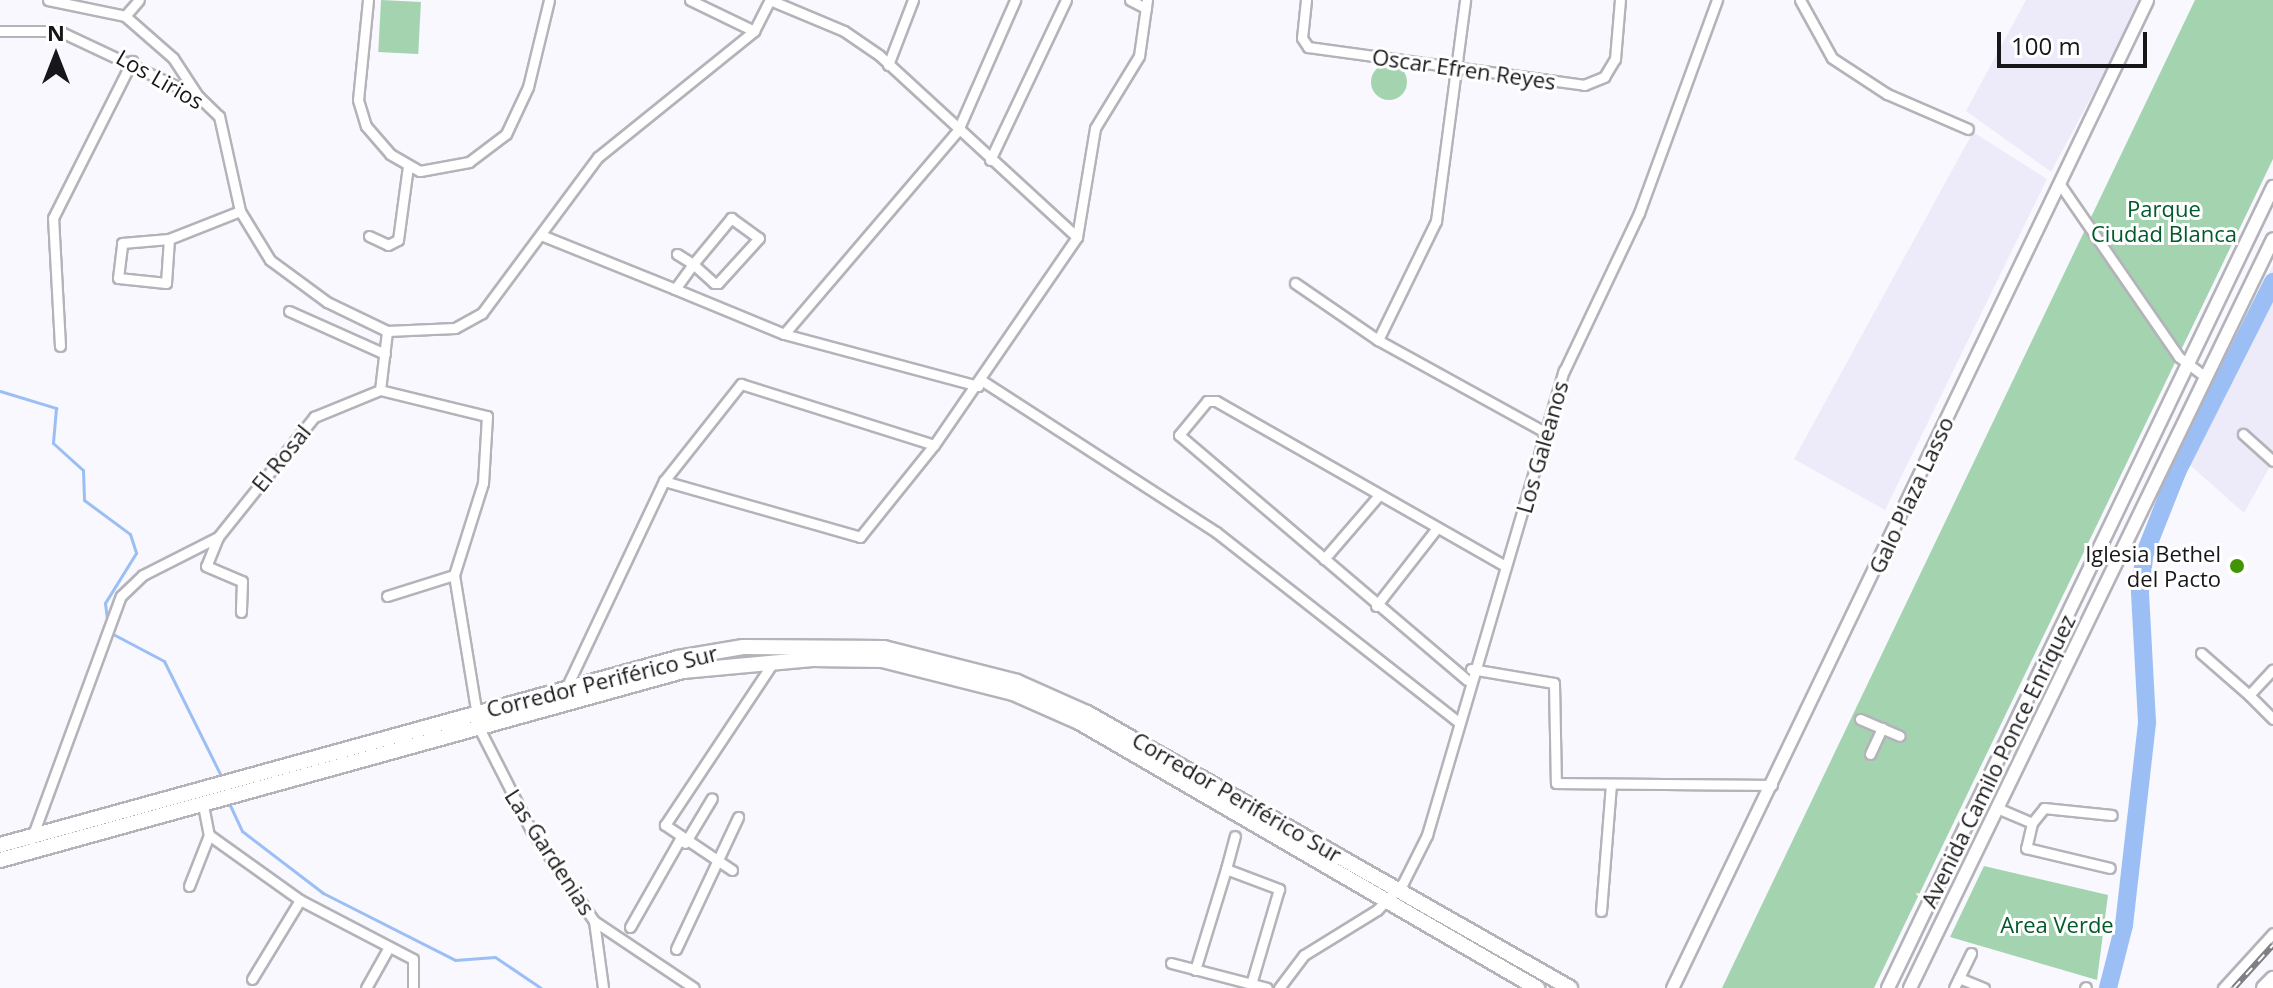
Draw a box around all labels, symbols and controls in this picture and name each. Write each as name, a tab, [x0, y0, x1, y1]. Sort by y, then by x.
north arrow	[16, 16, 96, 96]
scale bar	[2001, 16, 2151, 66]
text: N	[47, 17, 65, 47]
text: 100 m	[2011, 29, 2081, 62]
street label: Oscar Efren Reyes	[1371, 43, 1557, 95]
street label: Los Lirios	[112, 44, 208, 114]
park label: Parque Ciudad Blanca	[2091, 195, 2237, 246]
street label: Los Galeanos	[1511, 378, 1573, 516]
street label: Galo Plaza Lasso	[1863, 412, 1959, 578]
street label: El Rosal	[246, 419, 316, 497]
place label: Iglesia Bethel del Pacto	[2085, 540, 2221, 592]
marker: Iglesia Bethel del Pacto	[2228, 557, 2246, 575]
street label: Avenida Camilo Ponce Enriquez	[1915, 610, 2081, 912]
street label: Corredor Periférico Sur	[484, 639, 720, 723]
street label: Corredor Periférico Sur	[1128, 726, 1346, 868]
street label: Las Gardenias	[500, 784, 600, 920]
park label: Area Verde	[2000, 912, 2114, 938]

